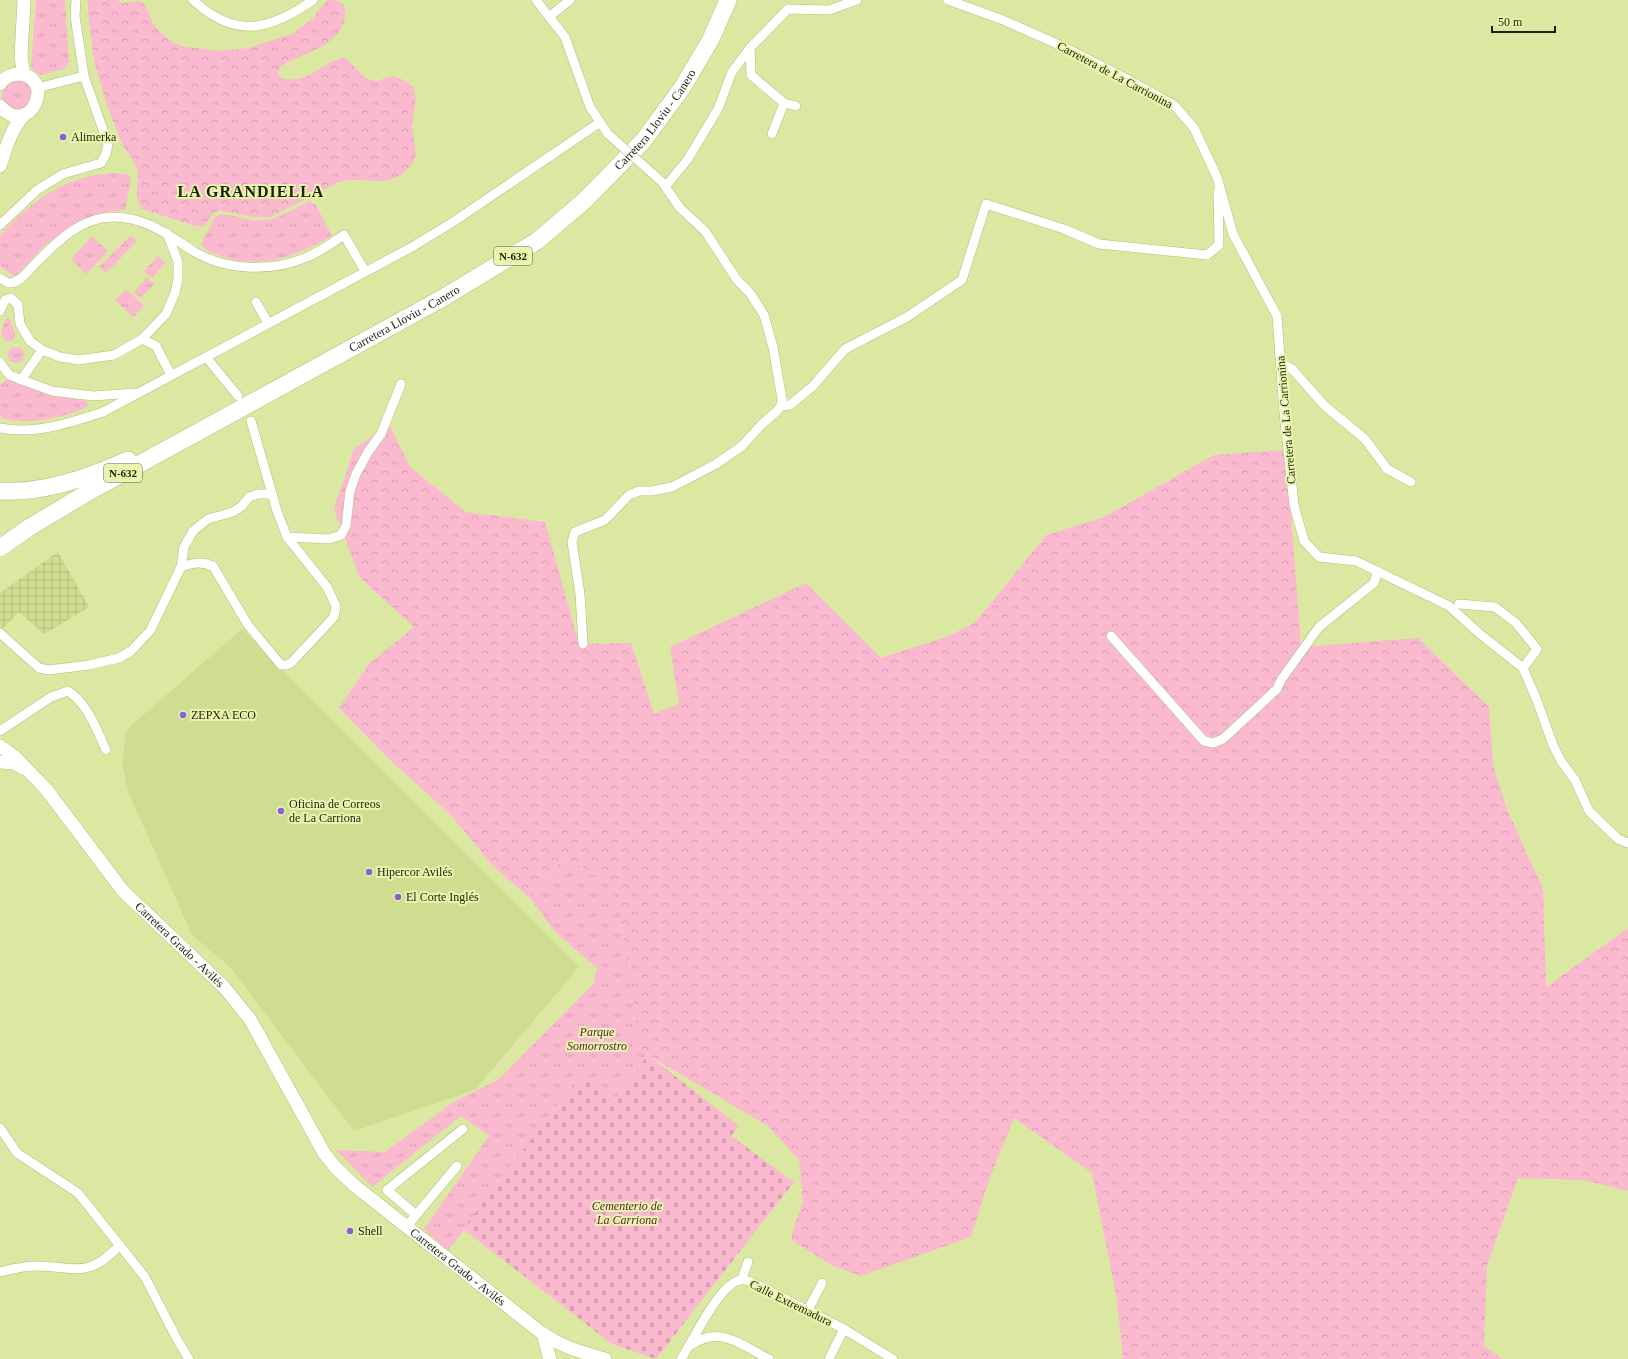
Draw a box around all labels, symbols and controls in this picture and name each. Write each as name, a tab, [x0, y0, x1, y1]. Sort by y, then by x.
scale bar	[1492, 8, 1555, 34]
text: 50 m	[1498, 15, 1523, 29]
street label: Carretera de La Carrionina	[1055, 39, 1176, 112]
street label: Carretera Lloviu - Canero	[611, 67, 699, 173]
place label: Alimerka	[71, 130, 117, 144]
marker: Alimerka	[58, 132, 68, 142]
district label: LA GRANDIELLA	[178, 183, 324, 200]
road number: N-632	[494, 247, 532, 265]
street label: Carretera Lloviu - Canero	[347, 282, 462, 355]
street label: Carretera de La Carrionina	[1273, 355, 1299, 485]
road number: N-632	[104, 464, 142, 482]
place label: ZEPXA ECO	[191, 708, 256, 722]
marker: ZEPXA ECO	[178, 710, 188, 720]
place label: Oficina de Correos de La Carriona	[289, 797, 381, 825]
marker: Oficina de Correos de La Carriona	[276, 806, 286, 816]
place label: Hipercor Avilés	[377, 865, 453, 879]
marker: Hipercor Avilés	[364, 867, 374, 877]
place label: El Corte Inglés	[406, 890, 479, 904]
marker: El Corte Inglés	[393, 892, 403, 902]
street label: Carretera Grado - Avilés	[132, 899, 227, 991]
park label: Parque Somorrostro	[567, 1025, 627, 1053]
park label: Cementerio de La Carriona	[592, 1199, 663, 1227]
place label: Shell	[358, 1224, 383, 1238]
street label: Carretera Grado - Avilés	[407, 1225, 509, 1309]
marker: Shell	[345, 1226, 355, 1236]
street label: Calle Extremadura	[747, 1277, 835, 1329]

